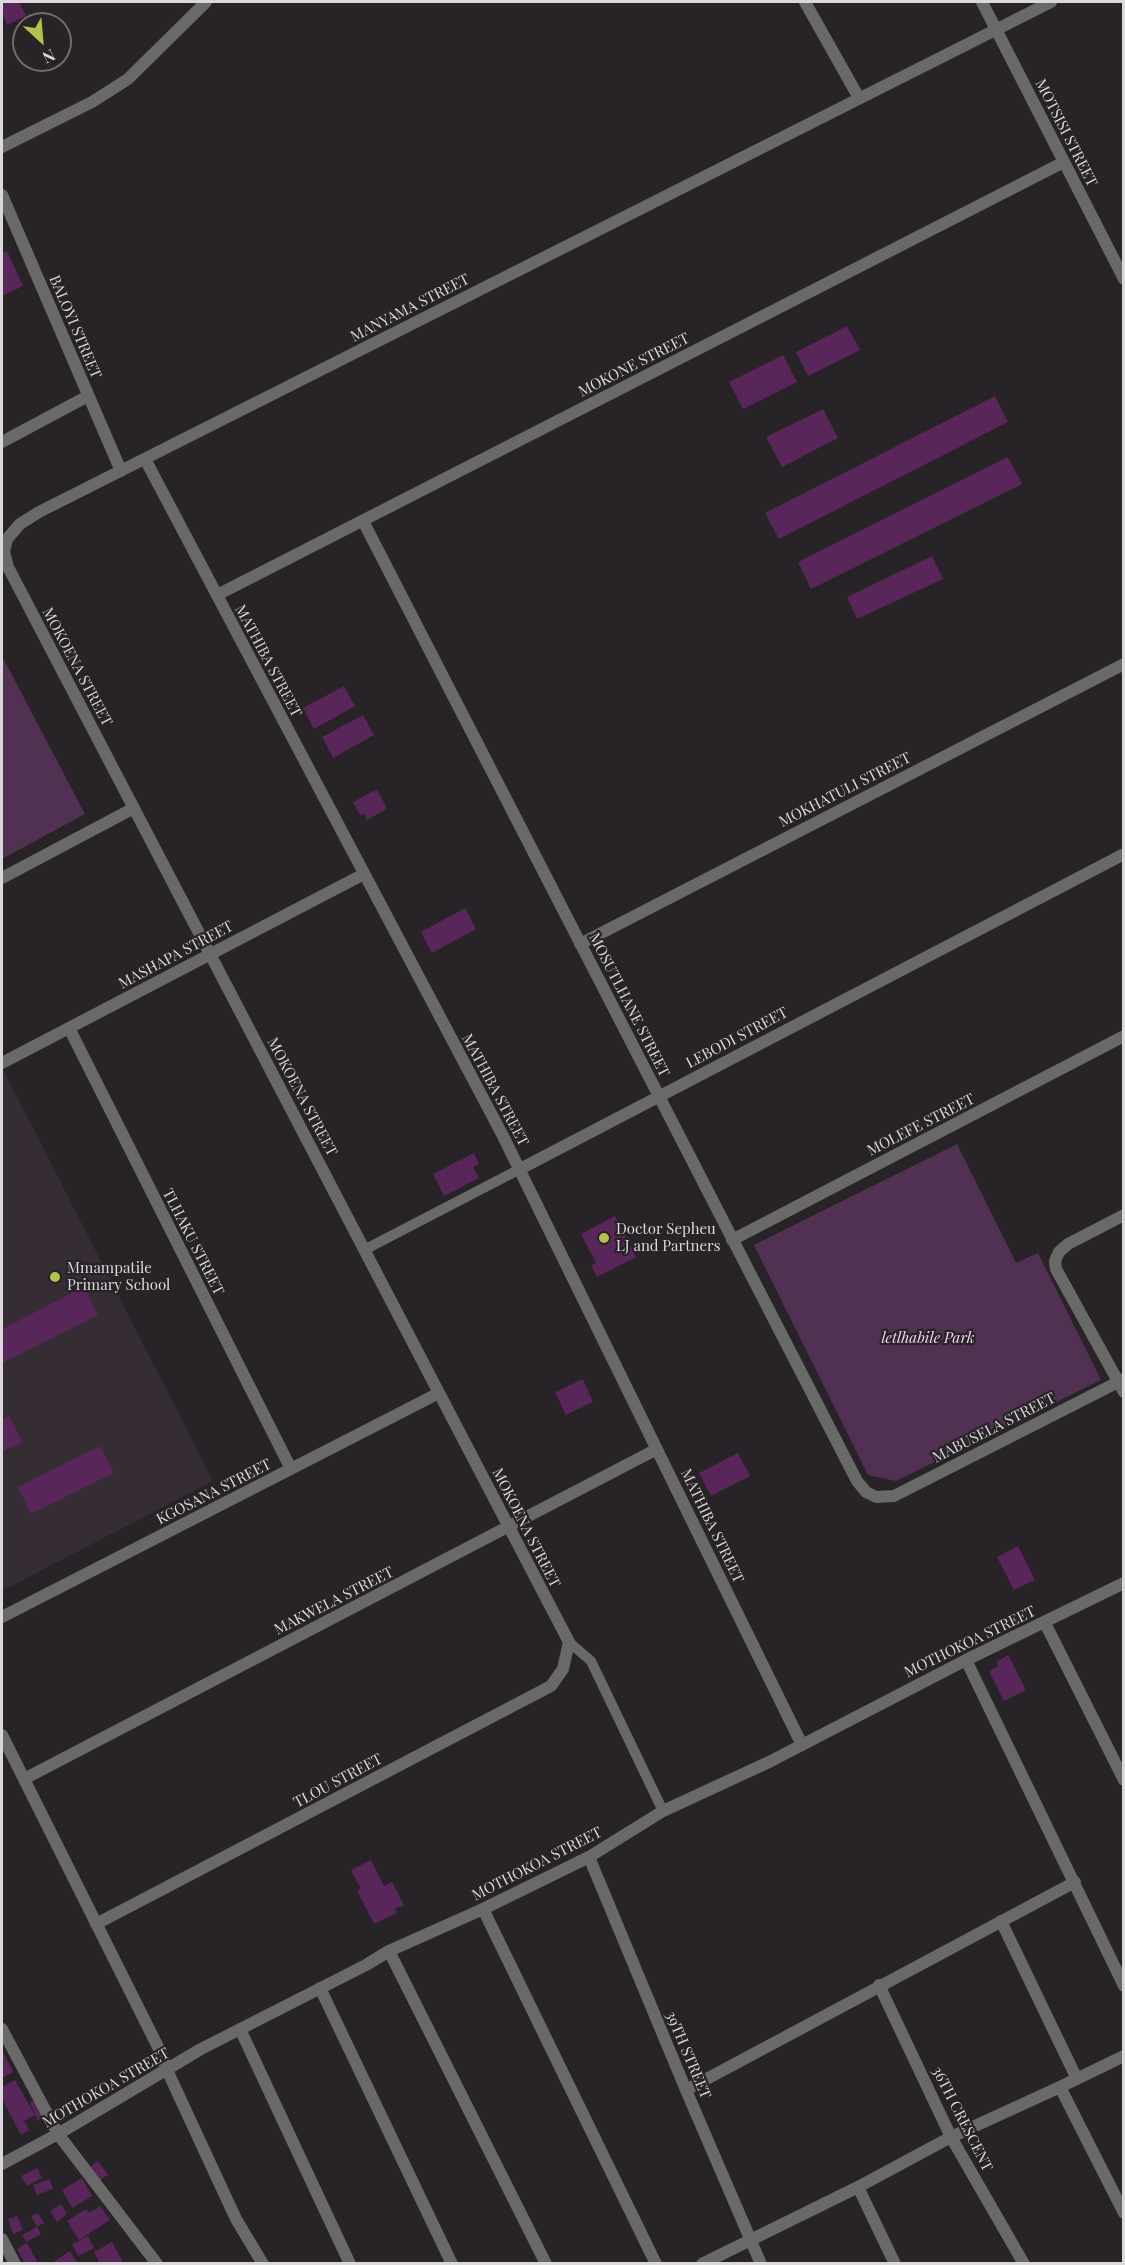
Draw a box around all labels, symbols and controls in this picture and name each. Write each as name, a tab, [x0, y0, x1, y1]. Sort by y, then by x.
north arrow	[12, 12, 72, 72]
text: N	[39, 45, 59, 69]
street label: MOTSISI STREET	[1031, 76, 1101, 190]
street label: MANYAMA STREET	[348, 270, 472, 346]
street label: BALOYI STREET	[45, 273, 105, 381]
street label: MOKONE STREET	[575, 329, 693, 401]
street label: MATHIBA STREET	[231, 602, 305, 720]
street label: MOKOENA STREET	[38, 605, 116, 729]
street label: MOKHATULI STREET	[776, 749, 914, 831]
street label: MASHAPA STREET	[116, 917, 236, 993]
street label: MOSUTLHANE STREET	[585, 930, 673, 1080]
street label: LEBODI STREET	[683, 1004, 791, 1072]
street label: MATHIBA STREET	[458, 1031, 532, 1149]
street label: MOKOENA STREET	[263, 1035, 341, 1159]
street label: MOLEFE STREET	[864, 1090, 978, 1160]
street label: TLHAKU STREET	[158, 1186, 228, 1298]
place label: Doctor Sepheu LJ and Partners	[616, 1220, 720, 1255]
marker: Doctor Sepheu LJ and Partners	[597, 1231, 611, 1245]
place label: Mmampatile Primary School	[67, 1259, 170, 1294]
marker: Mmampatile Primary School	[48, 1270, 62, 1284]
park label: letlhabile Park	[881, 1329, 975, 1347]
street label: MABUSELA STREET	[929, 1389, 1059, 1467]
street label: KGOSANA STREET	[154, 1455, 274, 1529]
street label: MOKOENA STREET	[488, 1465, 564, 1591]
street label: MATHIBA STREET	[677, 1466, 747, 1586]
street label: MAKWELA STREET	[271, 1563, 397, 1639]
street label: MOTHOKOA STREET	[902, 1602, 1038, 1682]
street label: TLOU STREET	[291, 1750, 385, 1812]
street label: MOTHOKOA STREET	[469, 1823, 605, 1905]
street label: 39TH STREET	[661, 2008, 715, 2102]
street label: MOTHOKOA STREET	[39, 2044, 173, 2132]
street label: 36TH CRESCENT	[928, 2063, 996, 2175]

